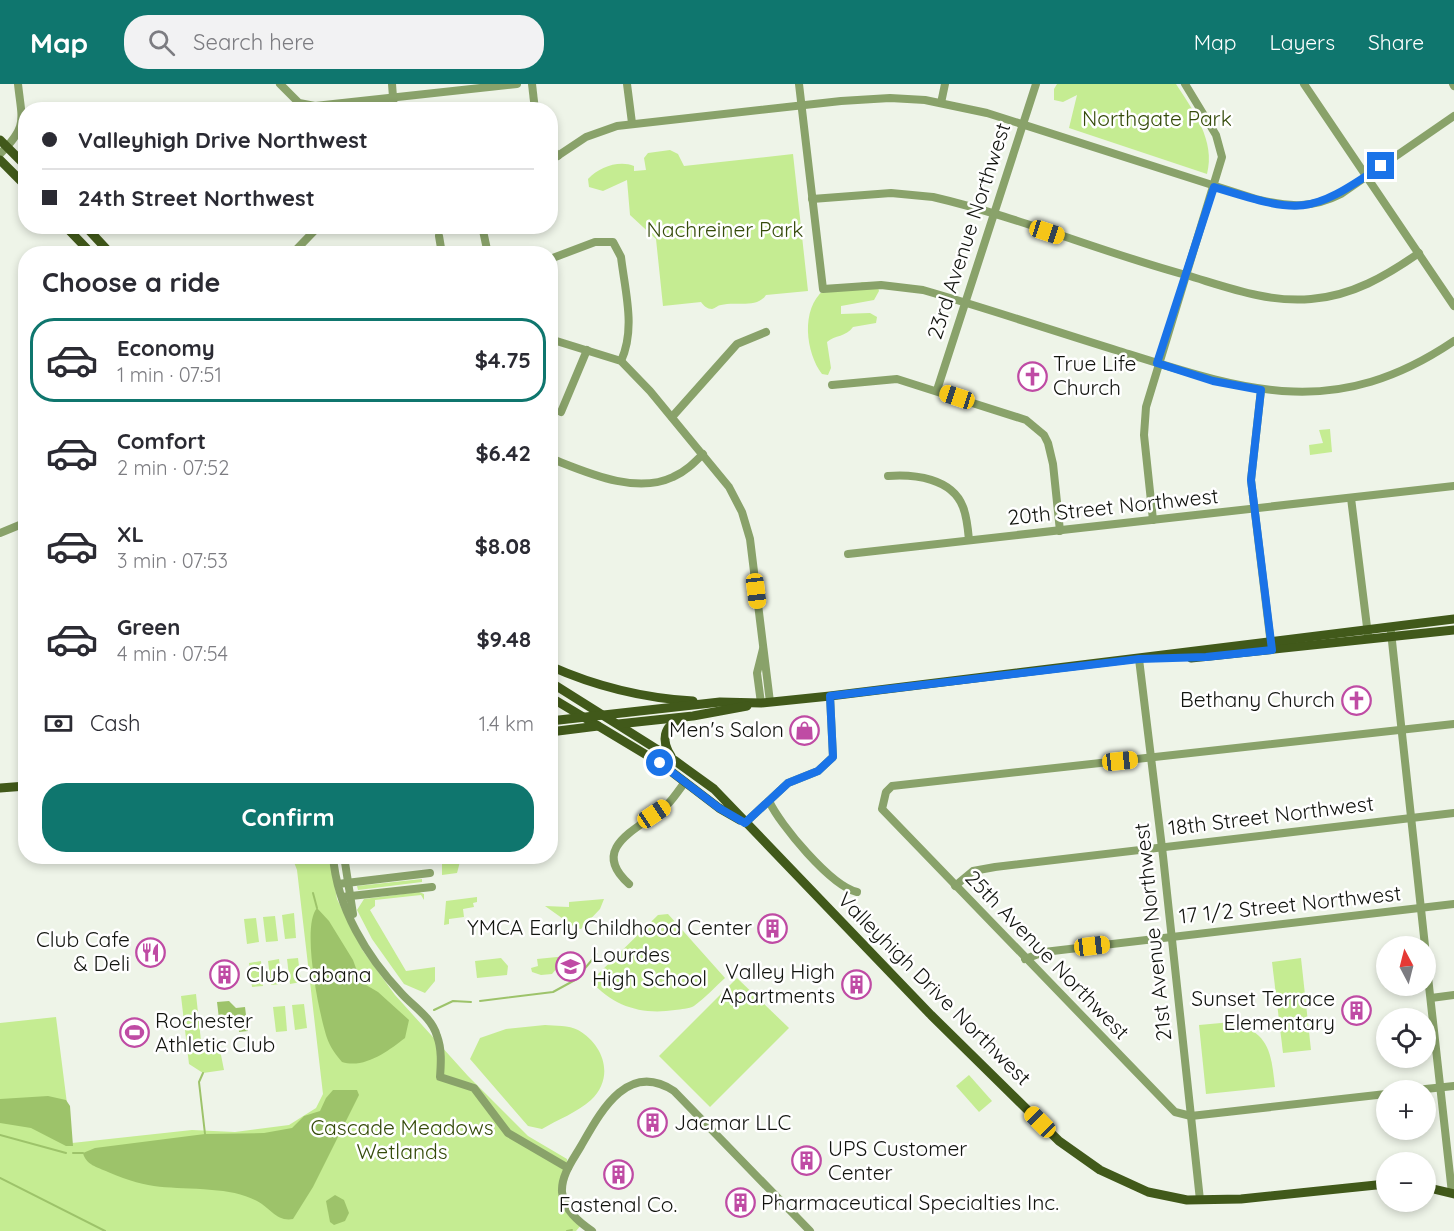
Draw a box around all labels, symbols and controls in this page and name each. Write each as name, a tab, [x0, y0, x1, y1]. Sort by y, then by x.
search box	[124, 15, 544, 69]
text: Map	[30, 25, 88, 60]
icon: search	[145, 26, 178, 59]
text: Search here	[193, 28, 315, 56]
text: Map	[1194, 29, 1237, 55]
text: Layers	[1270, 29, 1335, 55]
text: Share	[1368, 29, 1424, 55]
park label: Northgate Park	[1082, 105, 1232, 131]
street label: 23rd Avenue Northwest	[921, 119, 1015, 342]
text: Valleyhigh Drive Northwest	[78, 126, 368, 154]
route end	[1367, 152, 1394, 179]
text: 24th Street Northwest	[78, 184, 315, 212]
park label: Nachreiner Park	[646, 216, 804, 242]
car	[1027, 218, 1067, 246]
text: Choose a ride	[42, 265, 220, 299]
icon: car	[45, 333, 99, 387]
text: Economy	[117, 334, 215, 362]
text: $4.75	[475, 346, 531, 374]
place label: True Life Church	[1053, 350, 1136, 400]
church icon: True Life Church	[1016, 360, 1048, 392]
text: 1 min · 07:51	[117, 362, 222, 387]
car	[937, 383, 977, 411]
icon: car	[45, 426, 99, 480]
text: Comfort	[117, 427, 206, 455]
text: $6.42	[475, 439, 531, 467]
text: 2 min · 07:52	[117, 455, 229, 480]
street label: 20th Street Northwest	[1006, 482, 1220, 530]
icon: car	[45, 519, 99, 573]
text: XL	[117, 520, 144, 548]
text: $8.08	[475, 532, 531, 560]
text: 3 min · 07:53	[117, 548, 228, 573]
car	[745, 572, 767, 610]
icon: car	[45, 612, 99, 666]
text: Green	[117, 613, 180, 641]
text: $9.48	[476, 625, 531, 653]
text: 4 min · 07:54	[117, 641, 228, 666]
church icon: Bethany Church	[1340, 684, 1372, 716]
place label: Bethany Church	[1180, 686, 1335, 712]
icon: cash	[42, 707, 75, 740]
text: Cash	[90, 709, 141, 737]
text: 1.4 km	[479, 711, 534, 736]
shop icon: Men's Salon	[789, 714, 821, 746]
place label: Men's Salon	[669, 716, 784, 742]
route start	[646, 749, 673, 776]
car	[1101, 750, 1139, 772]
button: Confirm	[42, 783, 534, 852]
street label: 18th Street Northwest	[1167, 790, 1375, 841]
car	[634, 796, 674, 832]
street label: 21st Avenue Northwest	[1128, 822, 1176, 1043]
street label: 25th Avenue Northwest	[960, 864, 1135, 1044]
street label: 17 1/2 Street Northwest	[1178, 879, 1402, 929]
street label: Valleyhigh Drive Northwest	[833, 886, 1037, 1090]
building icon: YMCA Early Childhood Center	[757, 912, 789, 944]
place label: YMCA Early Childhood Center	[467, 914, 752, 940]
place label: Club Cafe & Deli	[36, 926, 130, 976]
car	[1073, 935, 1111, 957]
restaurant icon: Club Cafe & Deli	[135, 936, 167, 968]
north arrow	[1376, 936, 1436, 996]
map controls	[1376, 936, 1436, 1212]
place label: Lourdes High School	[592, 941, 707, 991]
school or university icon: Lourdes High School	[555, 951, 587, 983]
place label: Valley High Apartments	[720, 958, 835, 1008]
building icon: Club Cabana	[209, 959, 241, 991]
place label: Club Cabana	[246, 961, 372, 987]
building icon: Valley High Apartments	[840, 968, 872, 1000]
place label: Sunset Terrace Elementary	[1191, 985, 1335, 1035]
building icon: Sunset Terrace Elementary	[1340, 995, 1372, 1027]
place label: Rochester Athletic Club	[155, 1007, 275, 1057]
button: locate	[1376, 1008, 1436, 1068]
sports icon: Rochester Athletic Club	[118, 1017, 150, 1049]
button: +	[1376, 1080, 1436, 1140]
car	[1021, 1103, 1059, 1141]
building icon: Jacmar LLC	[637, 1107, 669, 1139]
place label: Jacmar LLC	[674, 1109, 791, 1135]
park label: Cascade Meadows Wetlands	[310, 1114, 494, 1164]
place label: UPS Customer Center	[828, 1135, 967, 1185]
building icon: UPS Customer Center	[791, 1145, 823, 1177]
button: −	[1376, 1152, 1436, 1212]
building icon: Fastenal Co.	[602, 1158, 634, 1190]
building icon: Pharmaceutical Specialties Inc.	[724, 1187, 756, 1219]
place label: Pharmaceutical Specialties Inc.	[761, 1189, 1059, 1215]
place label: Fastenal Co.	[559, 1191, 677, 1217]

